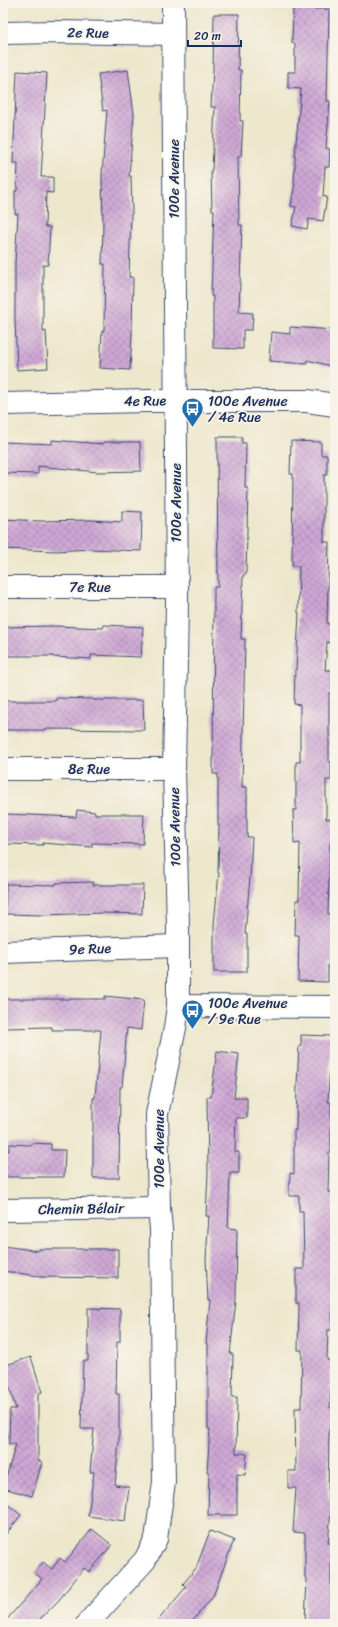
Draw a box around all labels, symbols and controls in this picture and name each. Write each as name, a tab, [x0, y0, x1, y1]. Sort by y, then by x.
street label: 2e Rue	[67, 20, 109, 46]
scale bar	[188, 22, 241, 48]
text: 20 m	[194, 25, 221, 47]
street label: 100e Avenue	[162, 139, 187, 219]
street label: 4e Rue	[124, 388, 167, 414]
place label: 100e Avenue / 4e Rue	[208, 389, 288, 430]
bus stop icon: 100e Avenue / 4e Rue	[179, 396, 205, 429]
street label: 100e Avenue	[164, 463, 189, 543]
street label: 7e Rue	[69, 575, 111, 600]
street label: 8e Rue	[68, 757, 110, 782]
street label: 100e Avenue	[162, 787, 188, 867]
street label: 9e Rue	[68, 936, 112, 962]
place label: 100e Avenue / 9e Rue	[208, 991, 288, 1032]
bus stop icon: 100e Avenue / 9e Rue	[180, 998, 206, 1031]
street label: 100e Avenue	[147, 1109, 172, 1189]
street label: Chemin Bélair	[38, 1196, 125, 1222]

